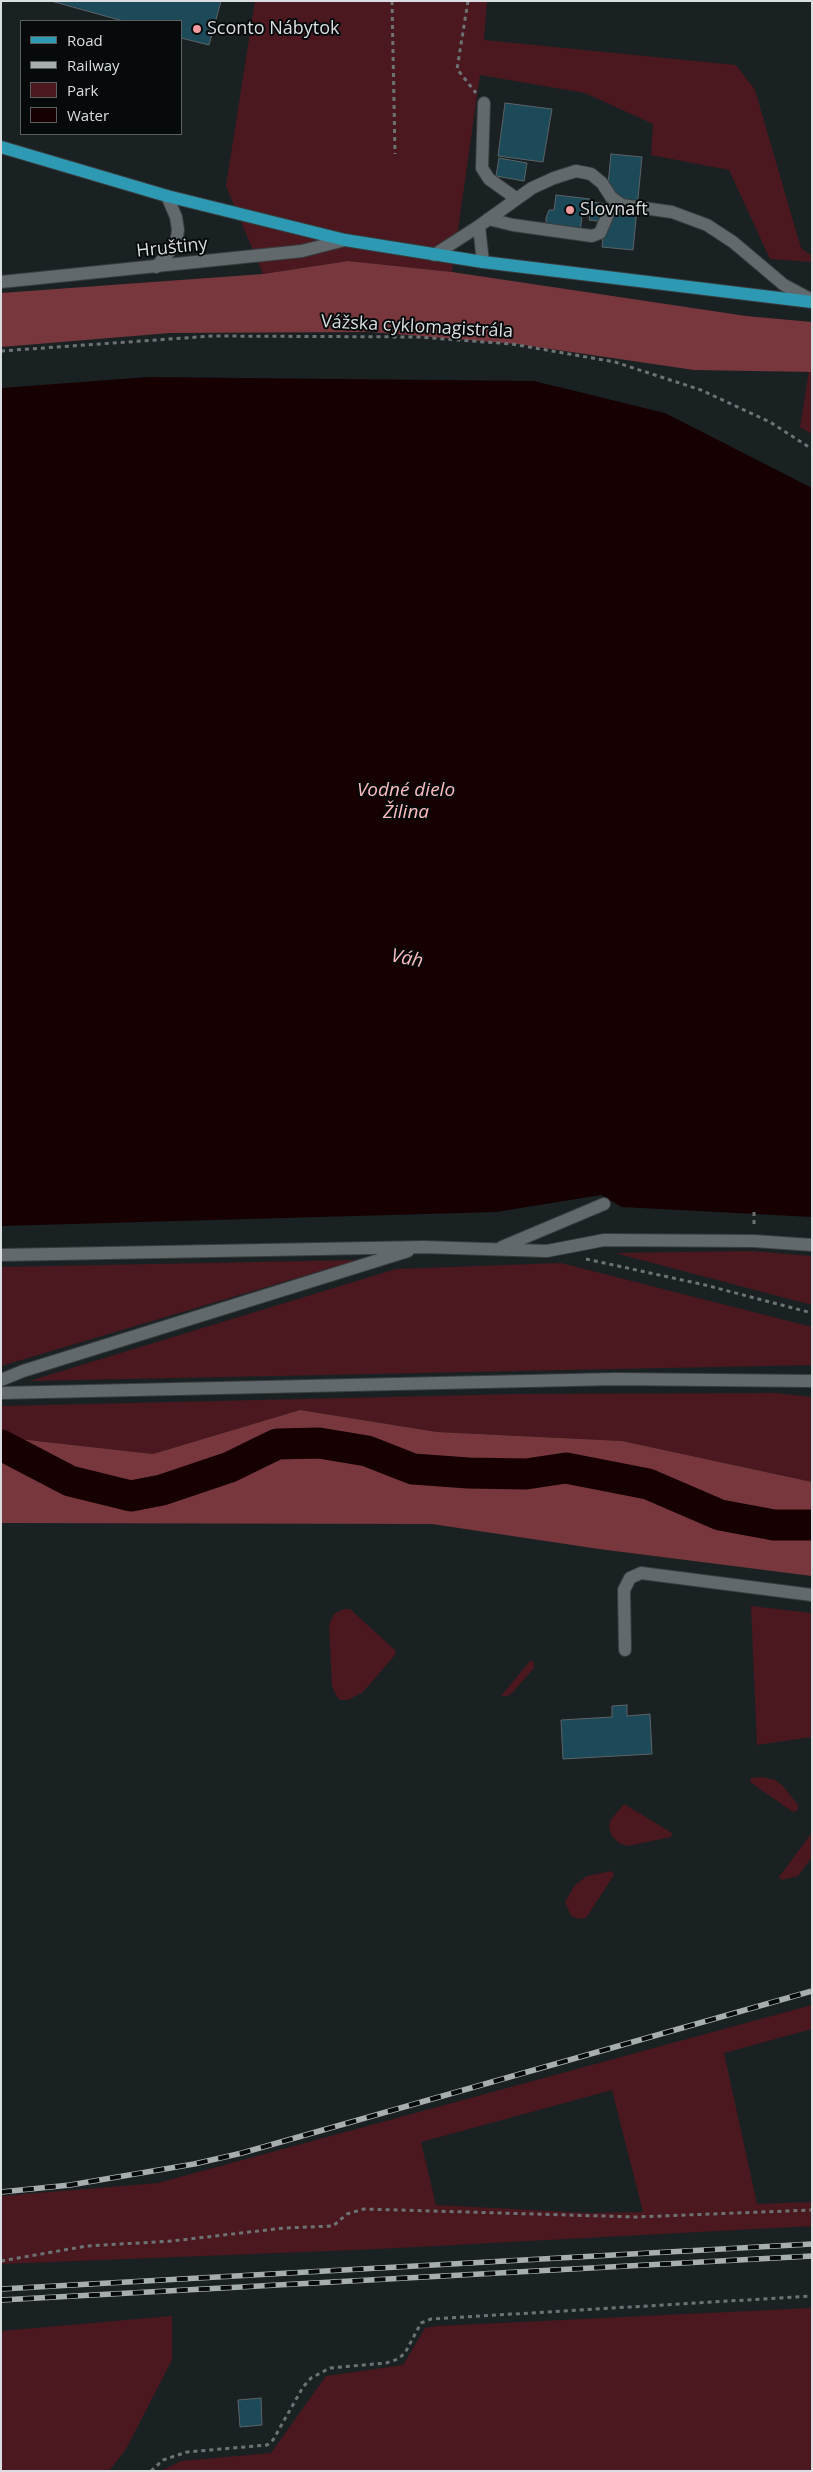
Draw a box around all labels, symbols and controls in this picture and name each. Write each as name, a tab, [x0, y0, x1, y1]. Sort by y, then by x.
place label: Sconto Nábytok	[207, 18, 340, 40]
legend	[20, 20, 182, 135]
marker: Sconto Nábytok	[191, 23, 203, 35]
text: Road	[67, 30, 103, 50]
text: Railway	[67, 55, 120, 75]
text: Park	[67, 80, 98, 100]
text: Water	[67, 105, 109, 125]
place label: Slovnaft	[580, 199, 648, 221]
marker: Slovnaft	[564, 204, 576, 216]
street label: Hruštiny	[135, 234, 209, 262]
street label: Vážska cyklomagistrála	[320, 311, 514, 343]
water label: Vodné dielo Žilina	[357, 780, 455, 824]
water label: Váh	[389, 945, 425, 973]

